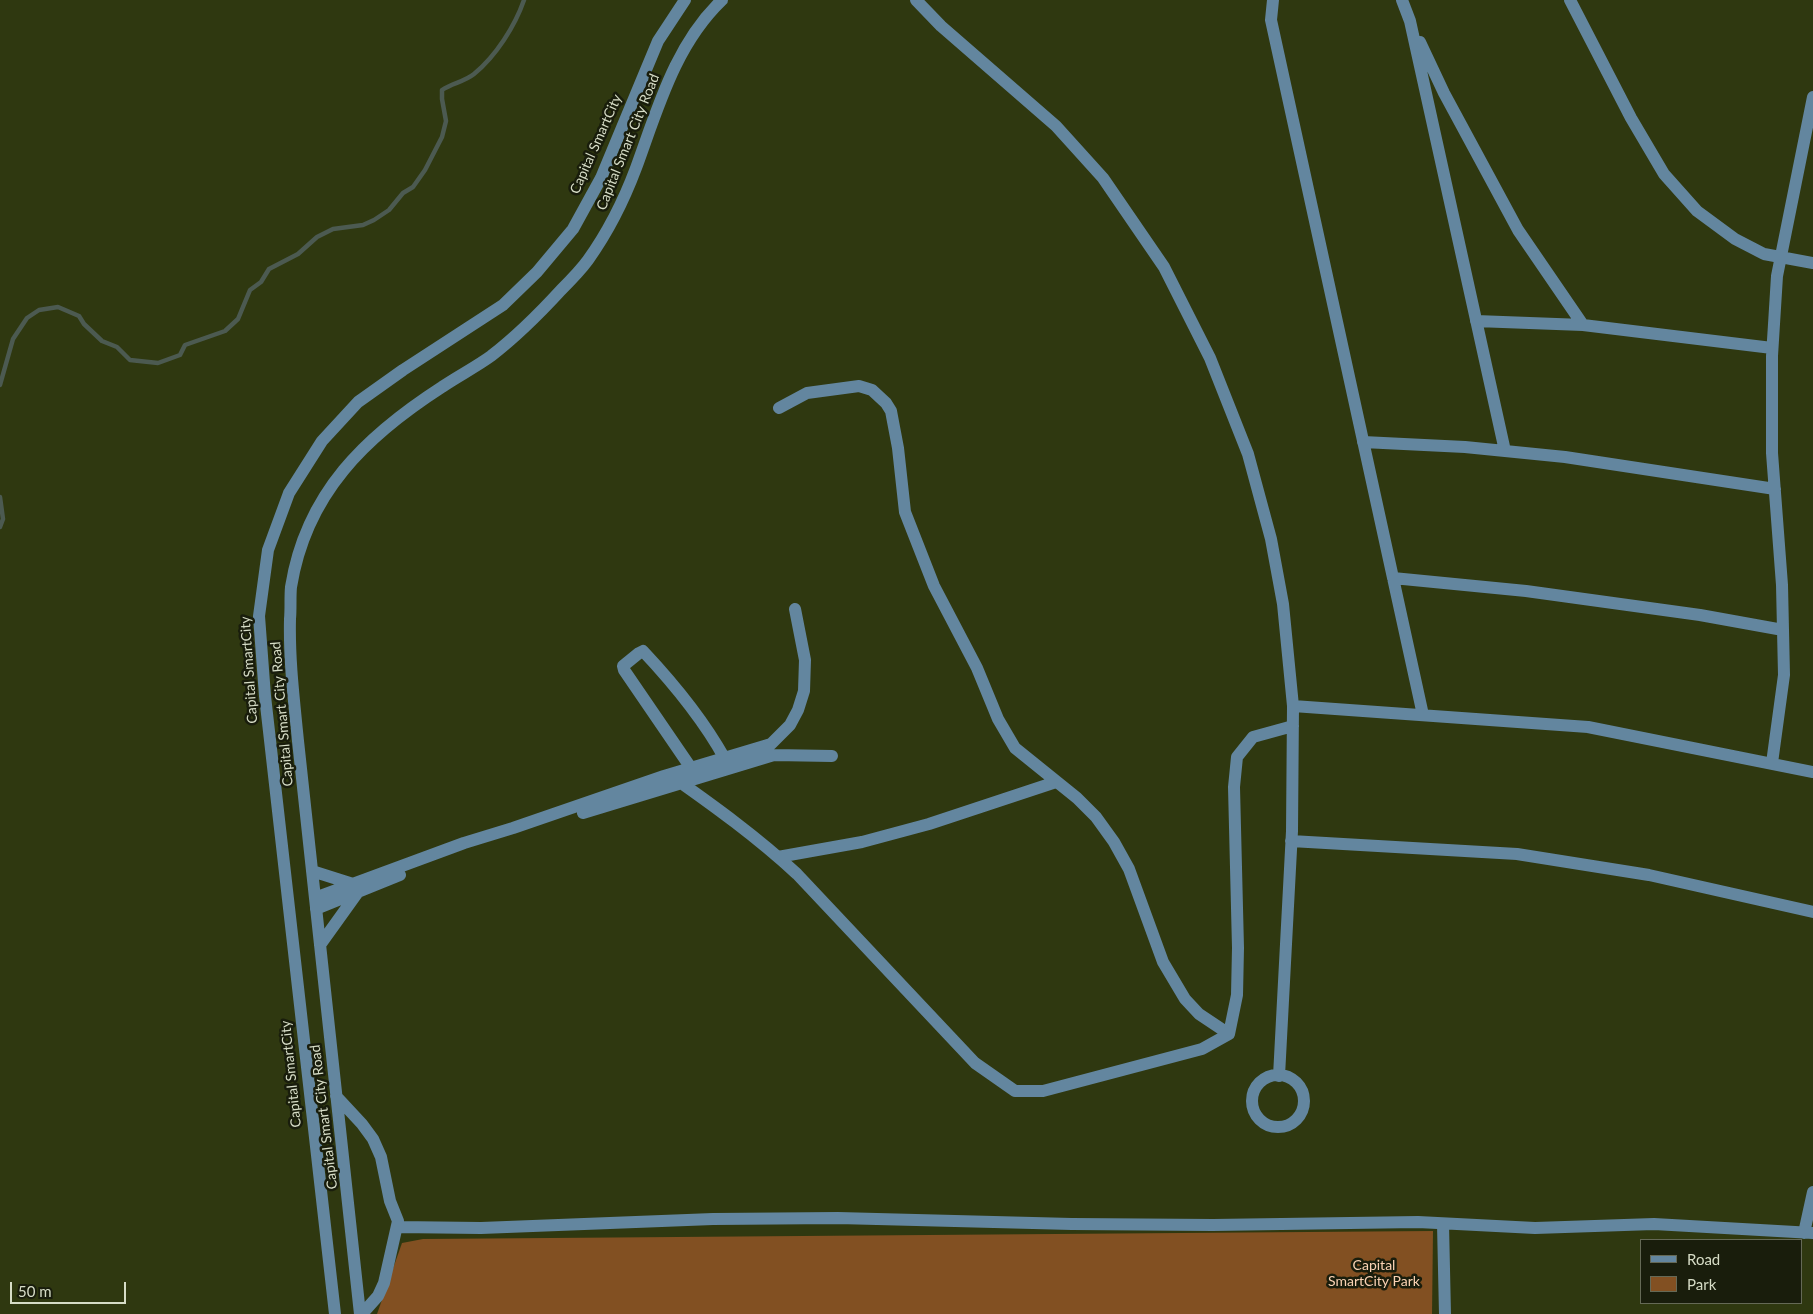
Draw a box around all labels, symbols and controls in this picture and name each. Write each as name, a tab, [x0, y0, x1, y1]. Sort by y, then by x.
street label: Capital Smart City Road	[593, 71, 663, 213]
street label: Capital SmartCity	[566, 92, 626, 196]
street label: Capital SmartCity	[237, 616, 261, 724]
street label: Capital Smart City Road	[267, 641, 297, 787]
street label: Capital SmartCity	[277, 1020, 305, 1128]
street label: Capital Smart City Road	[307, 1044, 341, 1190]
legend	[1640, 1239, 1803, 1304]
text: Road	[1687, 1250, 1720, 1268]
park label: Capital SmartCity Park	[1328, 1257, 1420, 1290]
scale bar	[12, 1272, 129, 1304]
text: Park	[1687, 1275, 1716, 1293]
text: 50 m	[18, 1282, 52, 1300]

